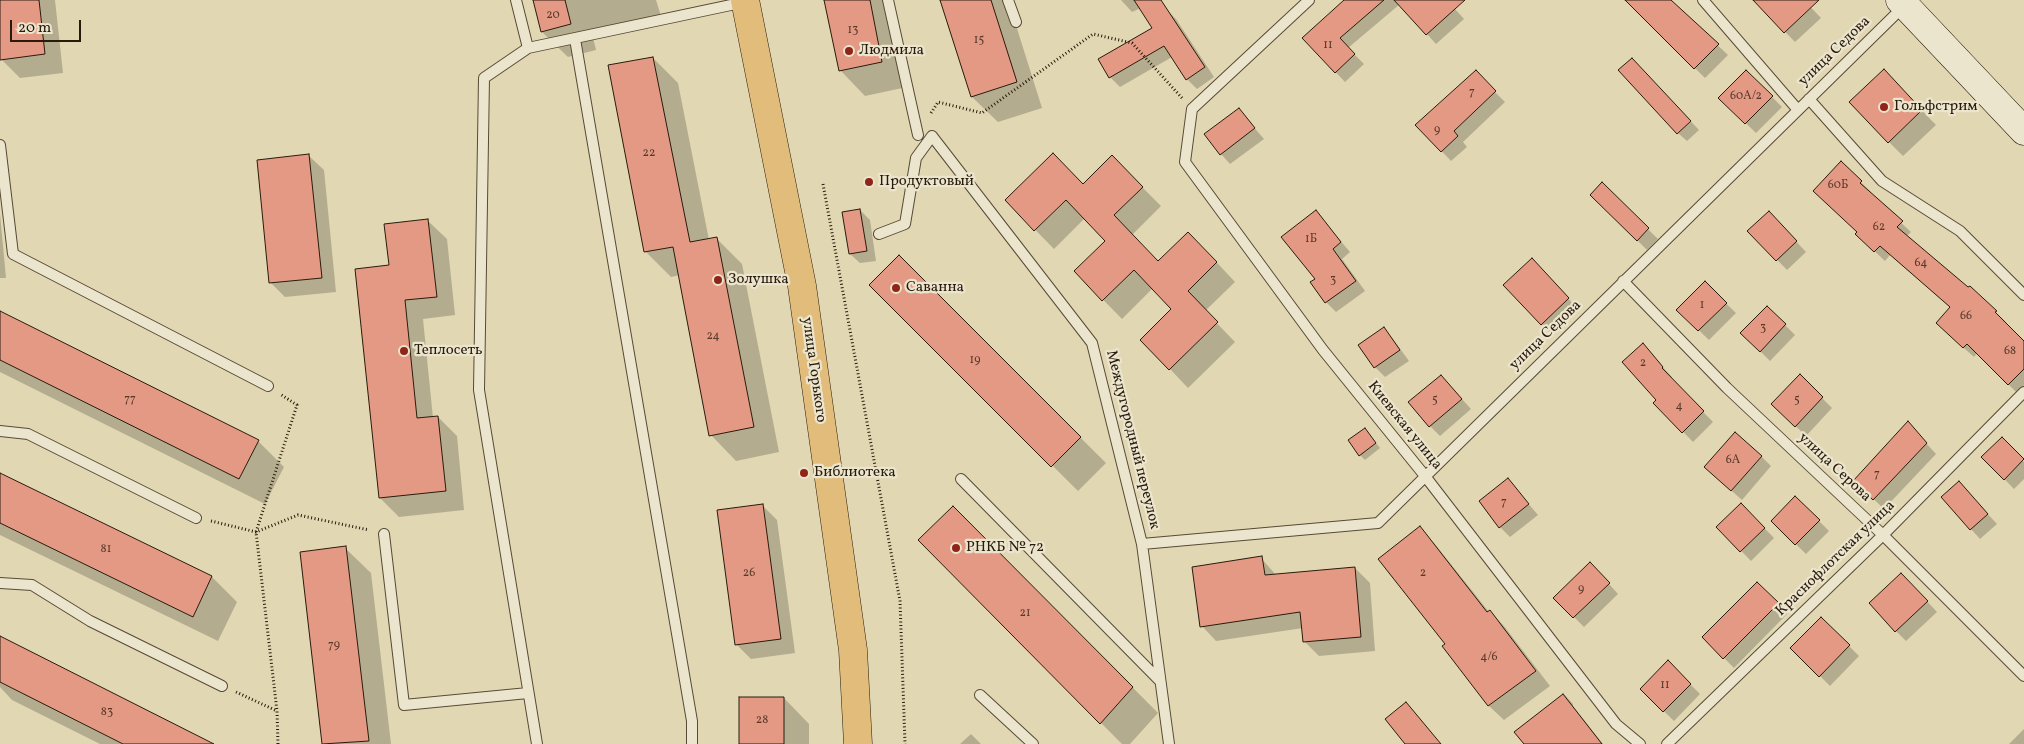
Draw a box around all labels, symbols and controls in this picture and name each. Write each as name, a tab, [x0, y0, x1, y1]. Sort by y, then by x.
house number: 20	[546, 9, 560, 23]
scale bar	[12, 10, 84, 42]
street label: улица Седова	[1795, 13, 1875, 91]
text: 20 m	[18, 18, 51, 39]
house number: 13	[848, 24, 858, 38]
house number: 15	[974, 34, 984, 48]
house number: 11	[1323, 39, 1333, 53]
place label: Людмила	[859, 42, 924, 60]
marker: Людмила	[843, 45, 855, 57]
house number: 7	[1469, 86, 1475, 100]
house number: 60А/2	[1730, 90, 1762, 104]
place label: Гольфстрим	[1894, 98, 1978, 116]
marker: Гольфстрим	[1878, 101, 1890, 113]
house number: 9	[1434, 124, 1440, 138]
house number: 22	[643, 147, 655, 161]
place label: Продуктовый	[879, 173, 974, 191]
marker: Продуктовый	[863, 176, 875, 188]
house number: 60Б	[1828, 179, 1848, 193]
house number: 62	[1873, 221, 1885, 235]
house number: 1Б	[1305, 233, 1317, 247]
house number: 64	[1915, 257, 1927, 271]
place label: Золушка	[728, 271, 789, 289]
marker: Золушка	[712, 274, 724, 286]
house number: 3	[1330, 274, 1336, 288]
place label: Саванна	[906, 279, 964, 297]
marker: Саванна	[890, 282, 902, 294]
street label: улица Седова	[1506, 297, 1586, 375]
house number: 1	[1700, 299, 1704, 313]
house number: 66	[1960, 310, 1972, 324]
street label: улица Горького	[797, 316, 829, 424]
house number: 3	[1760, 322, 1766, 336]
house number: 24	[706, 330, 720, 344]
place label: Теплосеть	[414, 342, 483, 360]
marker: Теплосеть	[398, 345, 410, 357]
house number: 68	[2004, 345, 2016, 359]
street label: Междугородный переулок	[1101, 349, 1163, 531]
house number: 19	[970, 354, 980, 368]
house number: 2	[1640, 357, 1646, 371]
street label: Киевская улица	[1363, 378, 1445, 474]
house number: 77	[124, 393, 136, 407]
house number: 5	[1432, 394, 1438, 408]
house number: 5	[1794, 394, 1800, 408]
house number: 4	[1675, 400, 1683, 414]
street label: улица Серова	[1794, 430, 1874, 506]
house number: 6А	[1726, 454, 1740, 468]
place label: Библиотека	[814, 464, 896, 482]
marker: Библиотека	[798, 467, 810, 479]
house number: 7	[1874, 468, 1880, 482]
house number: 7	[1501, 496, 1507, 510]
street label: Краснофлотская улица	[1773, 497, 1899, 621]
place label: РНКБ № 72	[966, 539, 1044, 557]
marker: РНКБ № 72	[950, 542, 962, 554]
house number: 81	[101, 543, 111, 557]
house number: 26	[743, 567, 755, 581]
house number: 2	[1420, 567, 1426, 581]
house number: 9	[1578, 583, 1584, 597]
house number: 21	[1019, 607, 1031, 621]
house number: 79	[328, 639, 340, 653]
house number: 4/6	[1480, 651, 1498, 665]
house number: 11	[1660, 679, 1670, 693]
house number: 83	[101, 706, 113, 720]
house number: 28	[756, 714, 768, 728]

